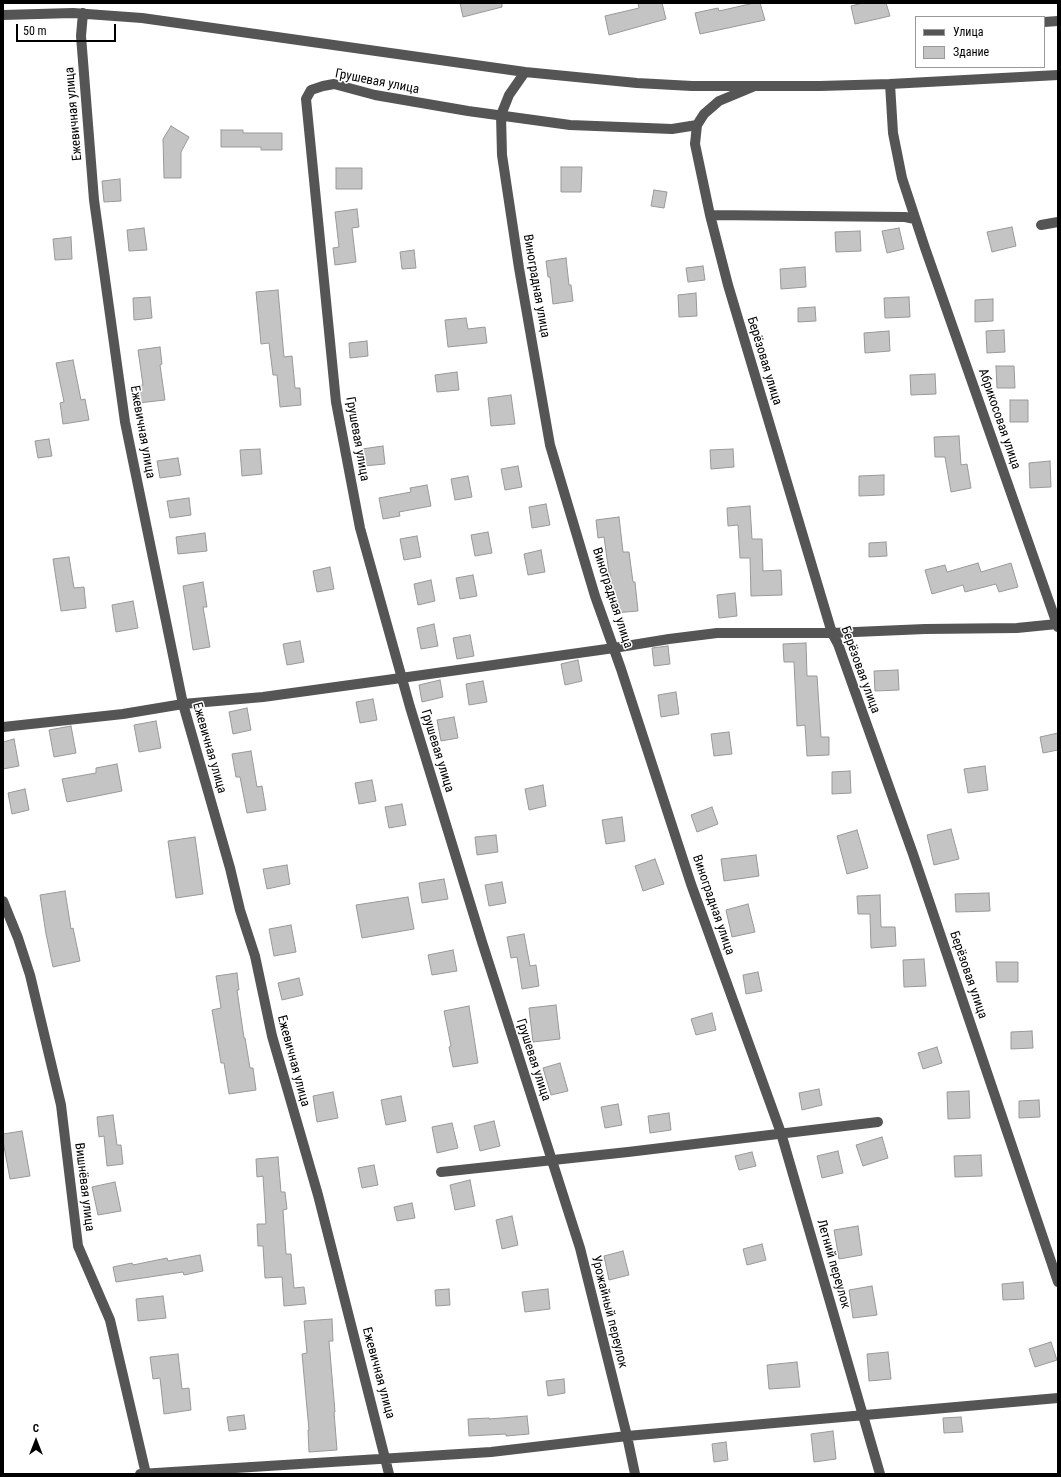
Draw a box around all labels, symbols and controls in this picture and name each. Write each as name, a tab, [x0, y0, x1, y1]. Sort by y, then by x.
scale bar	[18, 16, 118, 42]
legend	[915, 16, 1045, 68]
text: 50 m	[23, 24, 47, 38]
text: Улица	[953, 25, 983, 39]
text: Здание	[953, 45, 989, 59]
street label: Грушевая улица	[334, 66, 420, 98]
street label: Ежевичная улица	[62, 67, 86, 161]
street label: Виноградная улица	[519, 233, 553, 339]
street label: Берёзовая улица	[743, 315, 785, 407]
street label: Абрикосовая улица	[974, 367, 1024, 471]
street label: Ежевичная улица	[126, 384, 158, 480]
street label: Грушевая улица	[342, 396, 372, 482]
street label: Виноградная улица	[588, 546, 636, 650]
street label: Берёзовая улица	[837, 624, 883, 716]
street label: Ежевичная улица	[189, 701, 229, 795]
street label: Грушевая улица	[417, 708, 457, 794]
street label: Виноградная улица	[689, 853, 737, 957]
street label: Берёзовая улица	[946, 929, 990, 1021]
street label: Ежевичная улица	[273, 1014, 313, 1108]
street label: Грушевая улица	[512, 1017, 554, 1103]
street label: Вишнёвая улица	[71, 1142, 97, 1232]
street label: Летний переулок	[813, 1218, 853, 1310]
street label: Урожайный переулок	[587, 1254, 631, 1370]
street label: Ежевичная улица	[358, 1326, 398, 1420]
north arrow	[16, 1421, 56, 1461]
text: С	[33, 1422, 39, 1435]

